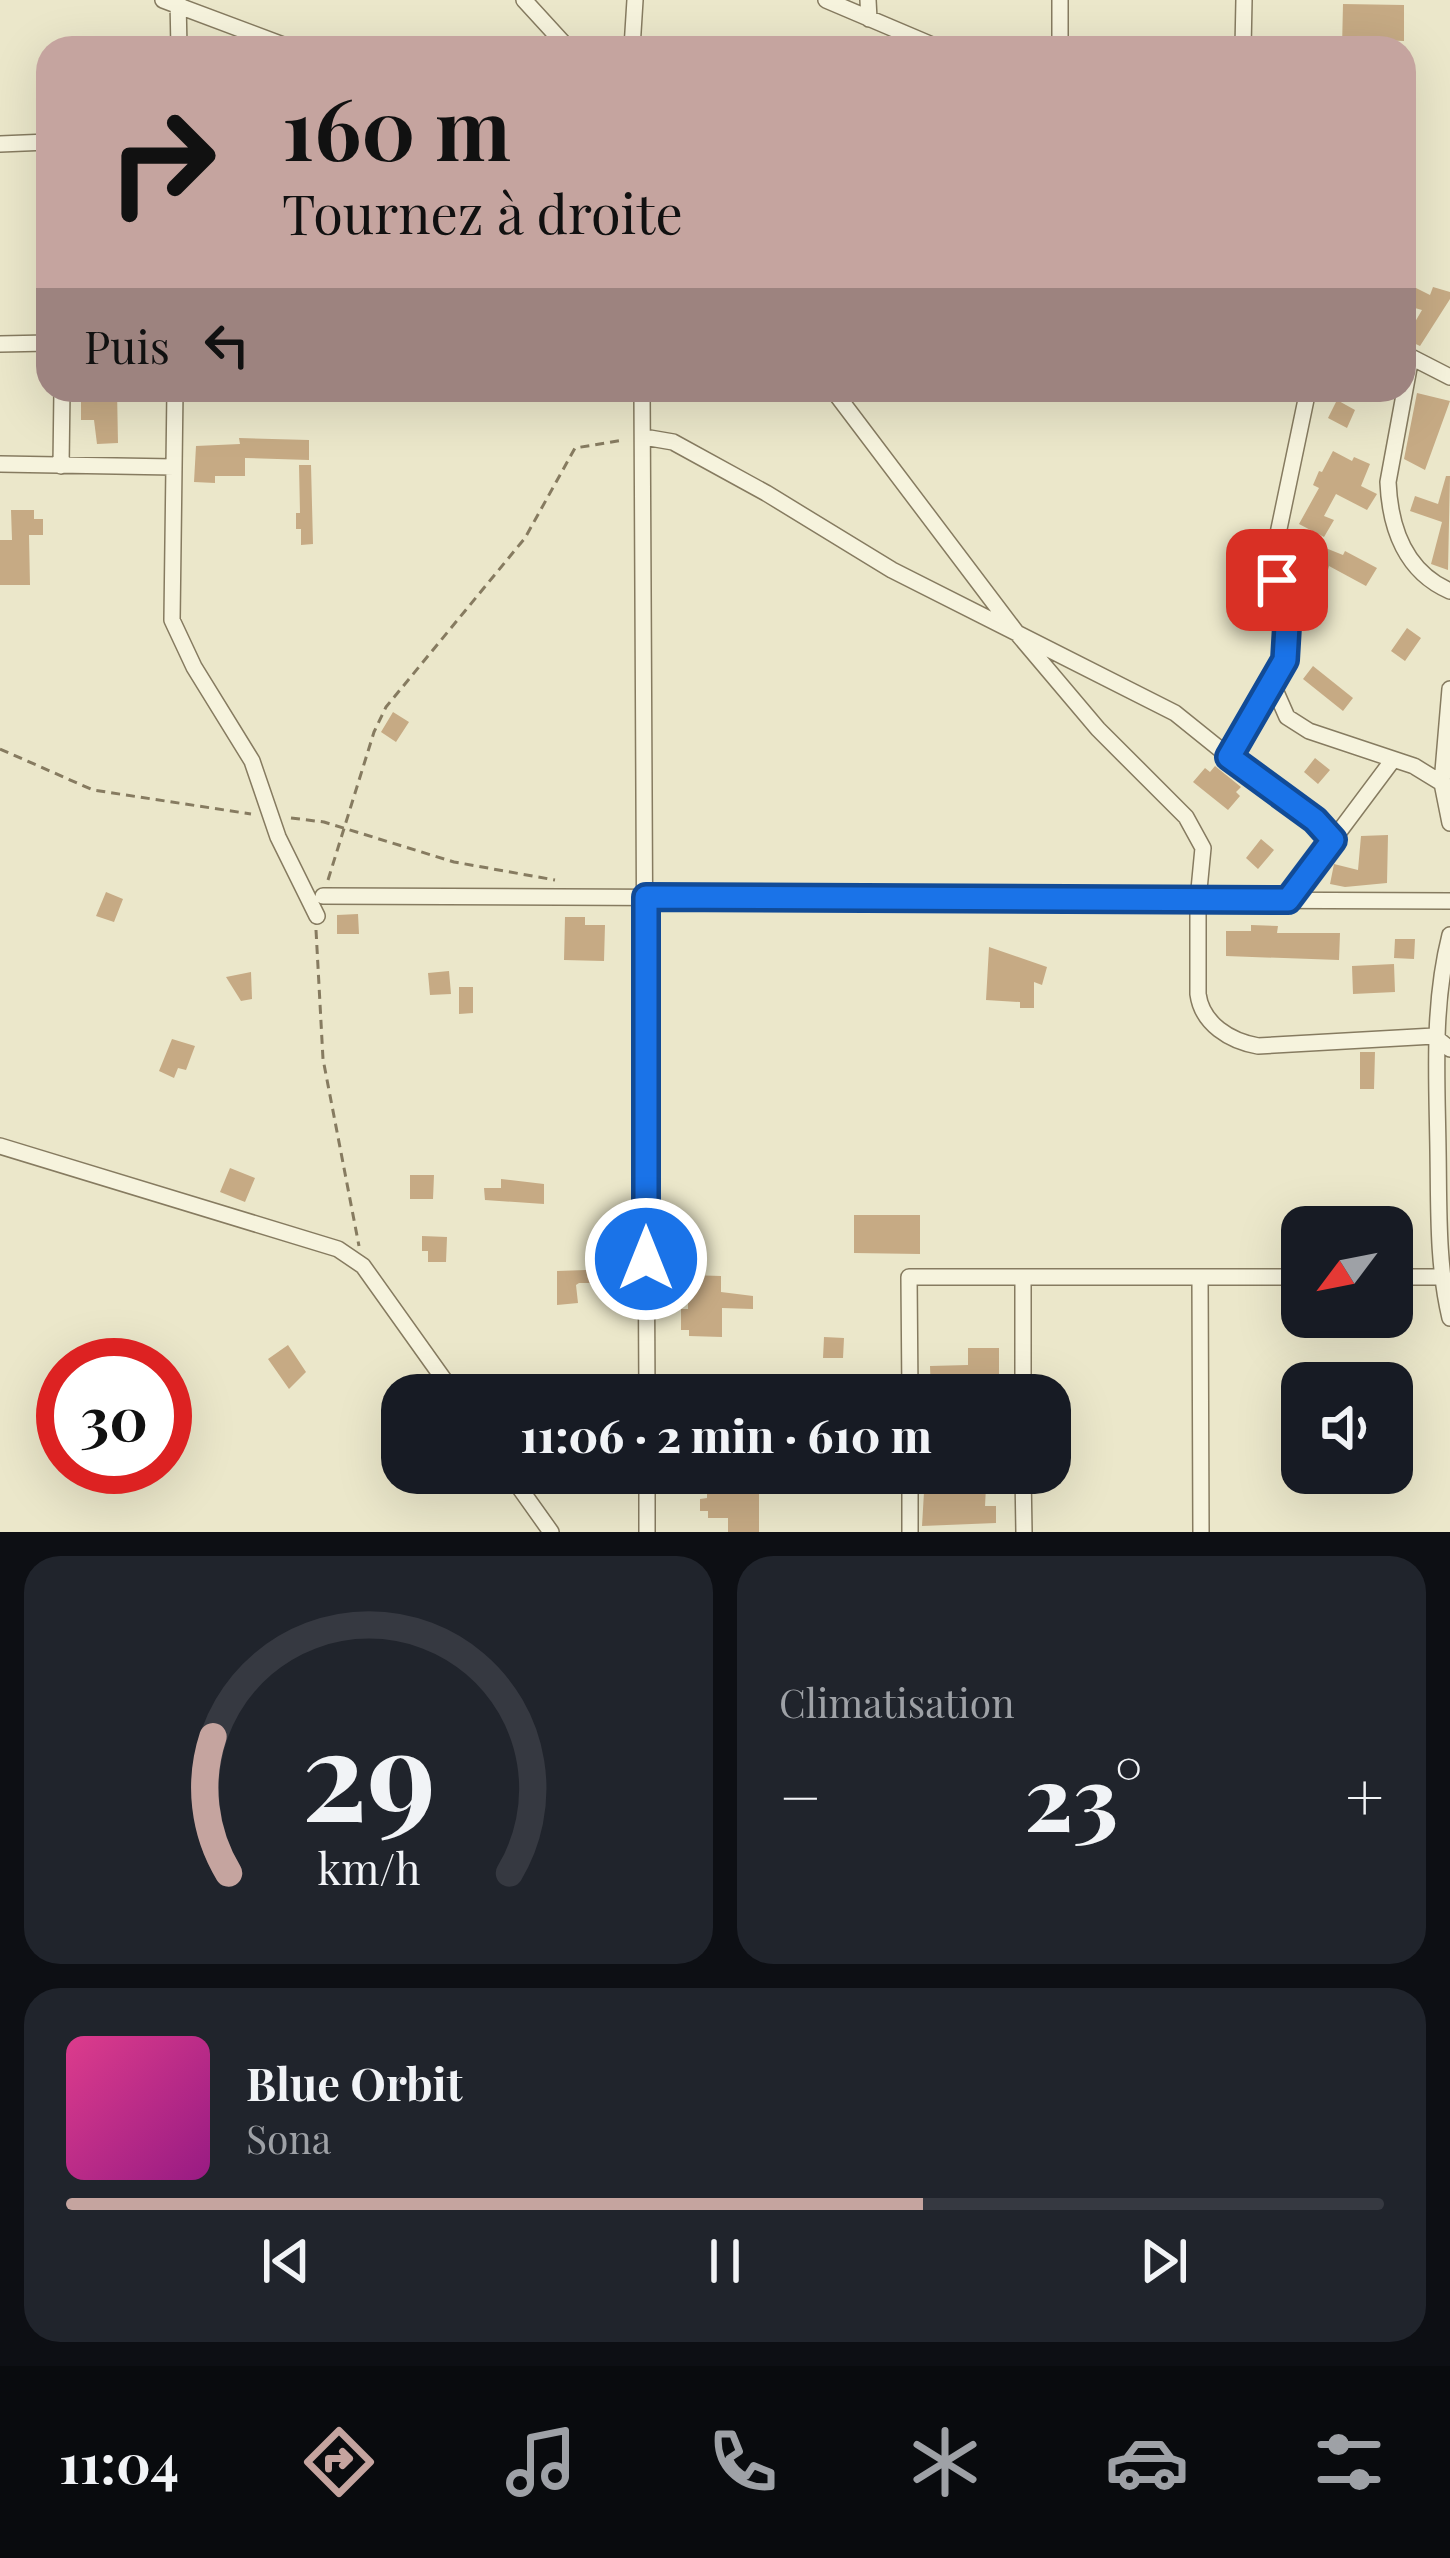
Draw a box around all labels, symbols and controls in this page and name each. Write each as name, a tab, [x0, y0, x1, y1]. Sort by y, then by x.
text: 160 m	[282, 70, 511, 182]
icon: right	[84, 84, 240, 240]
text: Tournez à droite	[282, 177, 683, 249]
icon: left	[194, 312, 260, 378]
text: Puis	[84, 315, 170, 375]
pin	[1226, 529, 1328, 631]
icon: arrive	[1244, 547, 1310, 613]
position arrow	[583, 1196, 709, 1322]
north arrow	[1281, 1206, 1413, 1338]
map controls	[1281, 1206, 1413, 1494]
speed limit sign: 30	[36, 1338, 192, 1494]
button: sound	[1281, 1362, 1413, 1494]
text: 11:06 · 2 min · 610 m	[520, 1404, 932, 1464]
text: Climatisation	[779, 1676, 1014, 1728]
text: 29	[301, 1687, 436, 1853]
text: 23°	[1024, 1735, 1142, 1855]
text: −	[779, 1751, 822, 1839]
text: +	[1345, 1751, 1384, 1839]
text: km/h	[317, 1839, 420, 1896]
text: Blue Orbit	[246, 2052, 463, 2112]
text: Sona	[246, 2112, 331, 2164]
icon: previous	[253, 2228, 319, 2294]
icon: pause	[692, 2228, 758, 2294]
icon: next	[1131, 2228, 1197, 2294]
icon: directions	[297, 2420, 381, 2504]
icon: music	[499, 2420, 583, 2504]
icon: phone	[701, 2420, 785, 2504]
icon: climate	[903, 2420, 987, 2504]
icon: car	[1105, 2420, 1189, 2504]
icon: filters	[1307, 2420, 1391, 2504]
text: 11:04	[59, 2426, 179, 2498]

